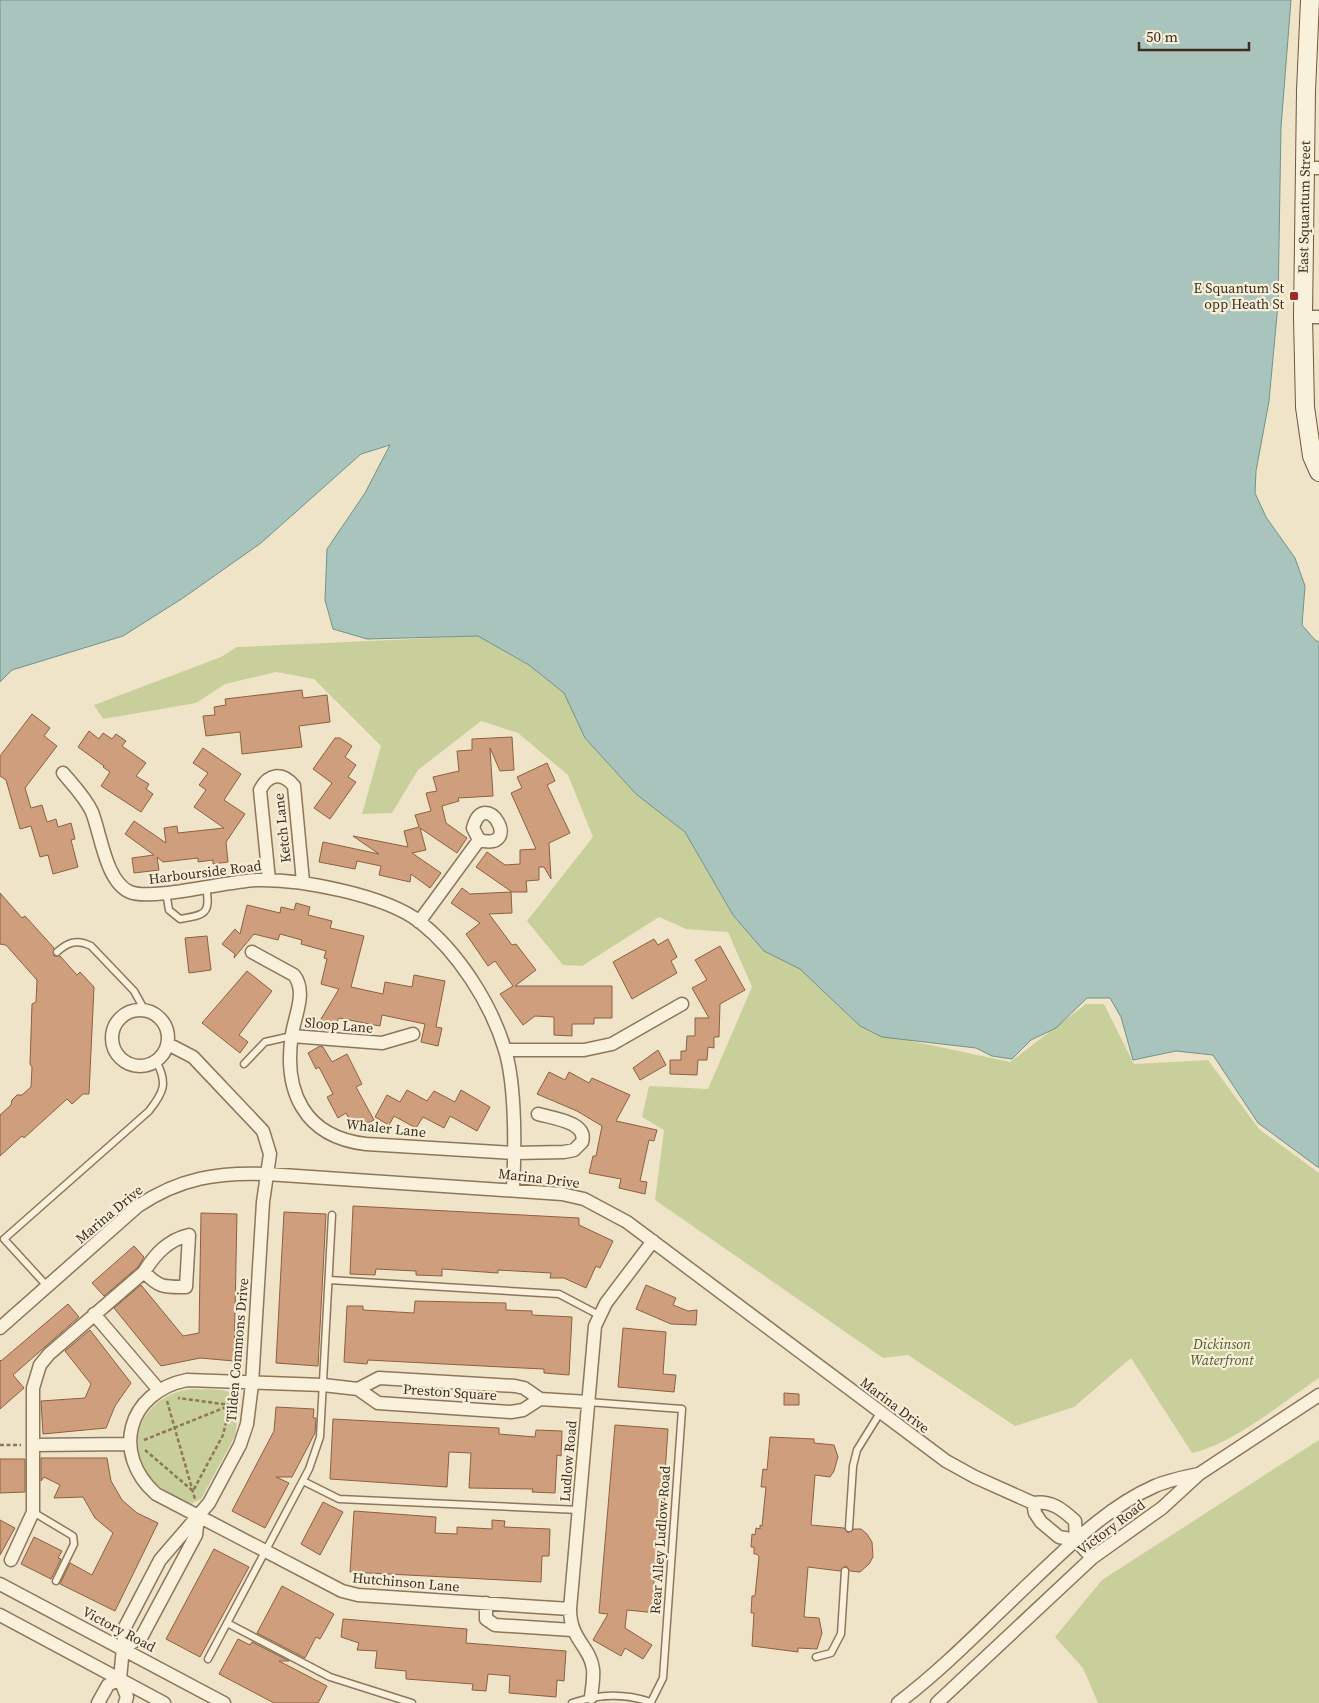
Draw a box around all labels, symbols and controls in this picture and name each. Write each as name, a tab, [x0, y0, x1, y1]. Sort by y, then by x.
scale bar	[1139, 20, 1249, 52]
text: 50 m	[1146, 26, 1178, 47]
street label: East Squantum Street	[1293, 140, 1315, 274]
place label: E Squantum St opp Heath St	[1194, 278, 1284, 314]
marker: E Squantum St opp Heath St	[1288, 290, 1300, 302]
street label: Ketch Lane	[268, 792, 296, 864]
street label: Harbourside Road	[147, 855, 263, 889]
street label: Sloop Lane	[304, 1012, 374, 1038]
street label: Whaler Lane	[345, 1114, 427, 1142]
street label: Marina Drive	[497, 1163, 581, 1193]
street label: Marina Drive	[71, 1180, 147, 1248]
street label: Tilden Commons Drive	[221, 1277, 253, 1423]
park label: Dickinson Waterfront	[1190, 1334, 1255, 1370]
street label: Marina Drive	[856, 1372, 934, 1438]
street label: Preston Square	[402, 1379, 498, 1405]
street label: Ludlow Road	[554, 1419, 582, 1502]
street label: Rear Alley Ludlow Road	[645, 1465, 675, 1615]
street label: Victory Road	[1073, 1495, 1149, 1559]
street label: Hutchinson Lane	[351, 1567, 461, 1597]
street label: Victory Road	[79, 1601, 159, 1657]

